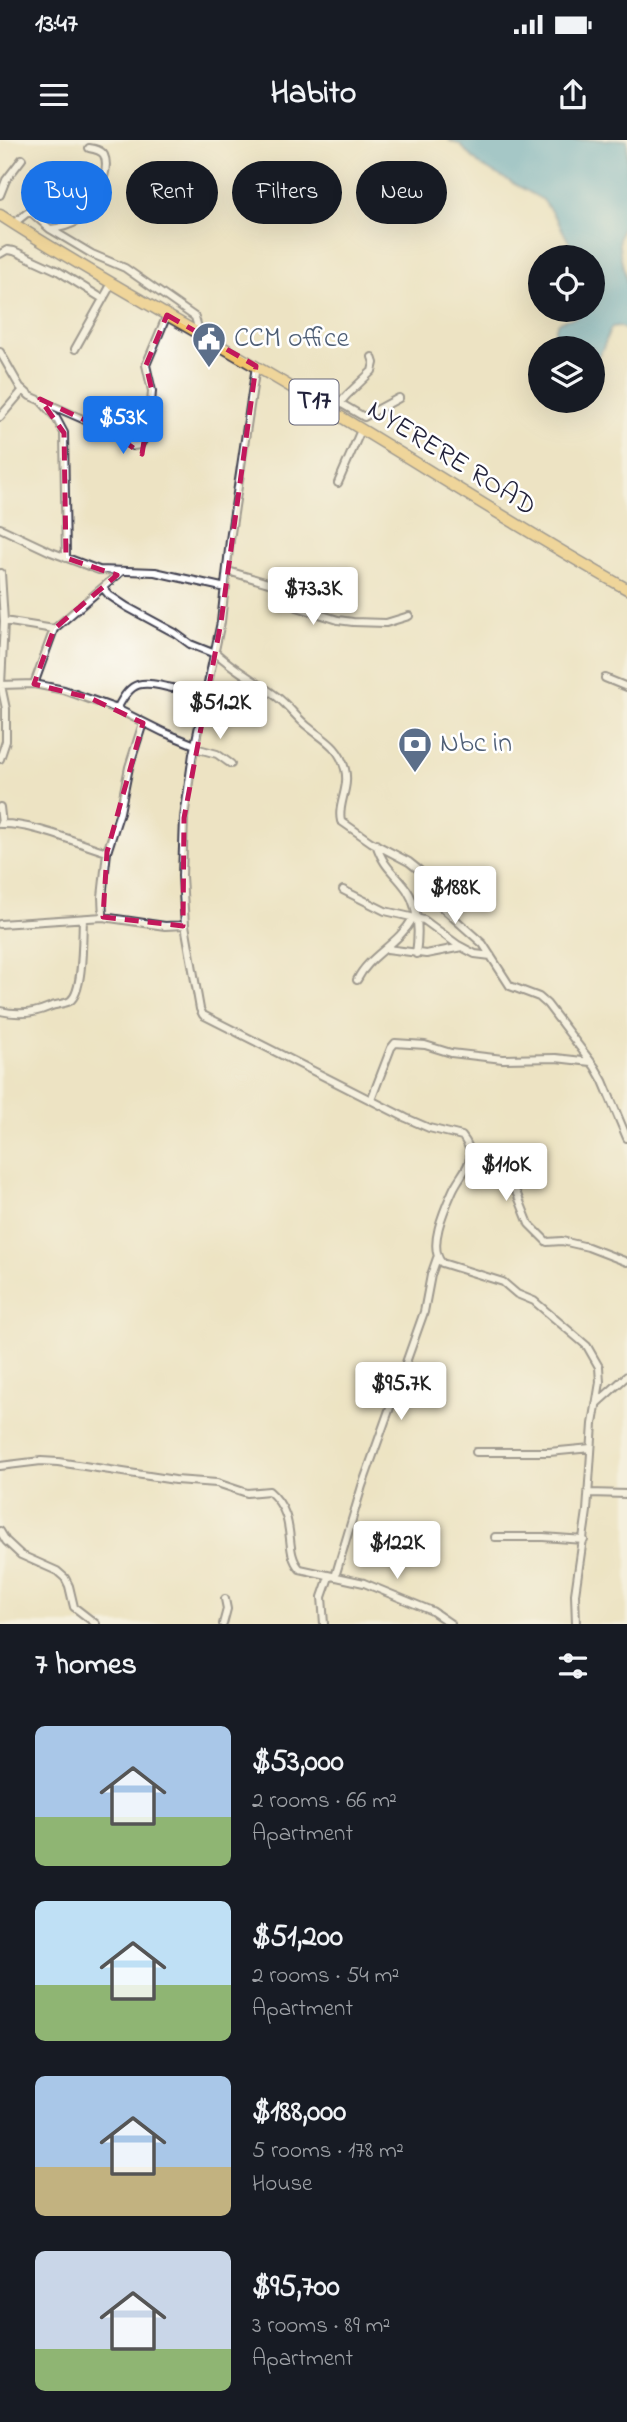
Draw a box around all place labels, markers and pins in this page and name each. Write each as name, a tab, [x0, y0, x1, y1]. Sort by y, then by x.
place label: CCM office	[234, 319, 349, 360]
public building icon: CCM office	[190, 320, 228, 369]
pin: $53K	[82, 396, 164, 456]
pin: $73.3K	[256, 568, 370, 627]
pin: $51.2K	[163, 682, 277, 741]
place label: Nbc in	[440, 724, 512, 765]
bank icon: Nbc in	[396, 725, 434, 774]
pin: $188K	[406, 866, 504, 926]
pin: $110K	[457, 1144, 555, 1203]
pin: $95.7K	[344, 1362, 458, 1422]
pin: $122K	[348, 1522, 446, 1581]

